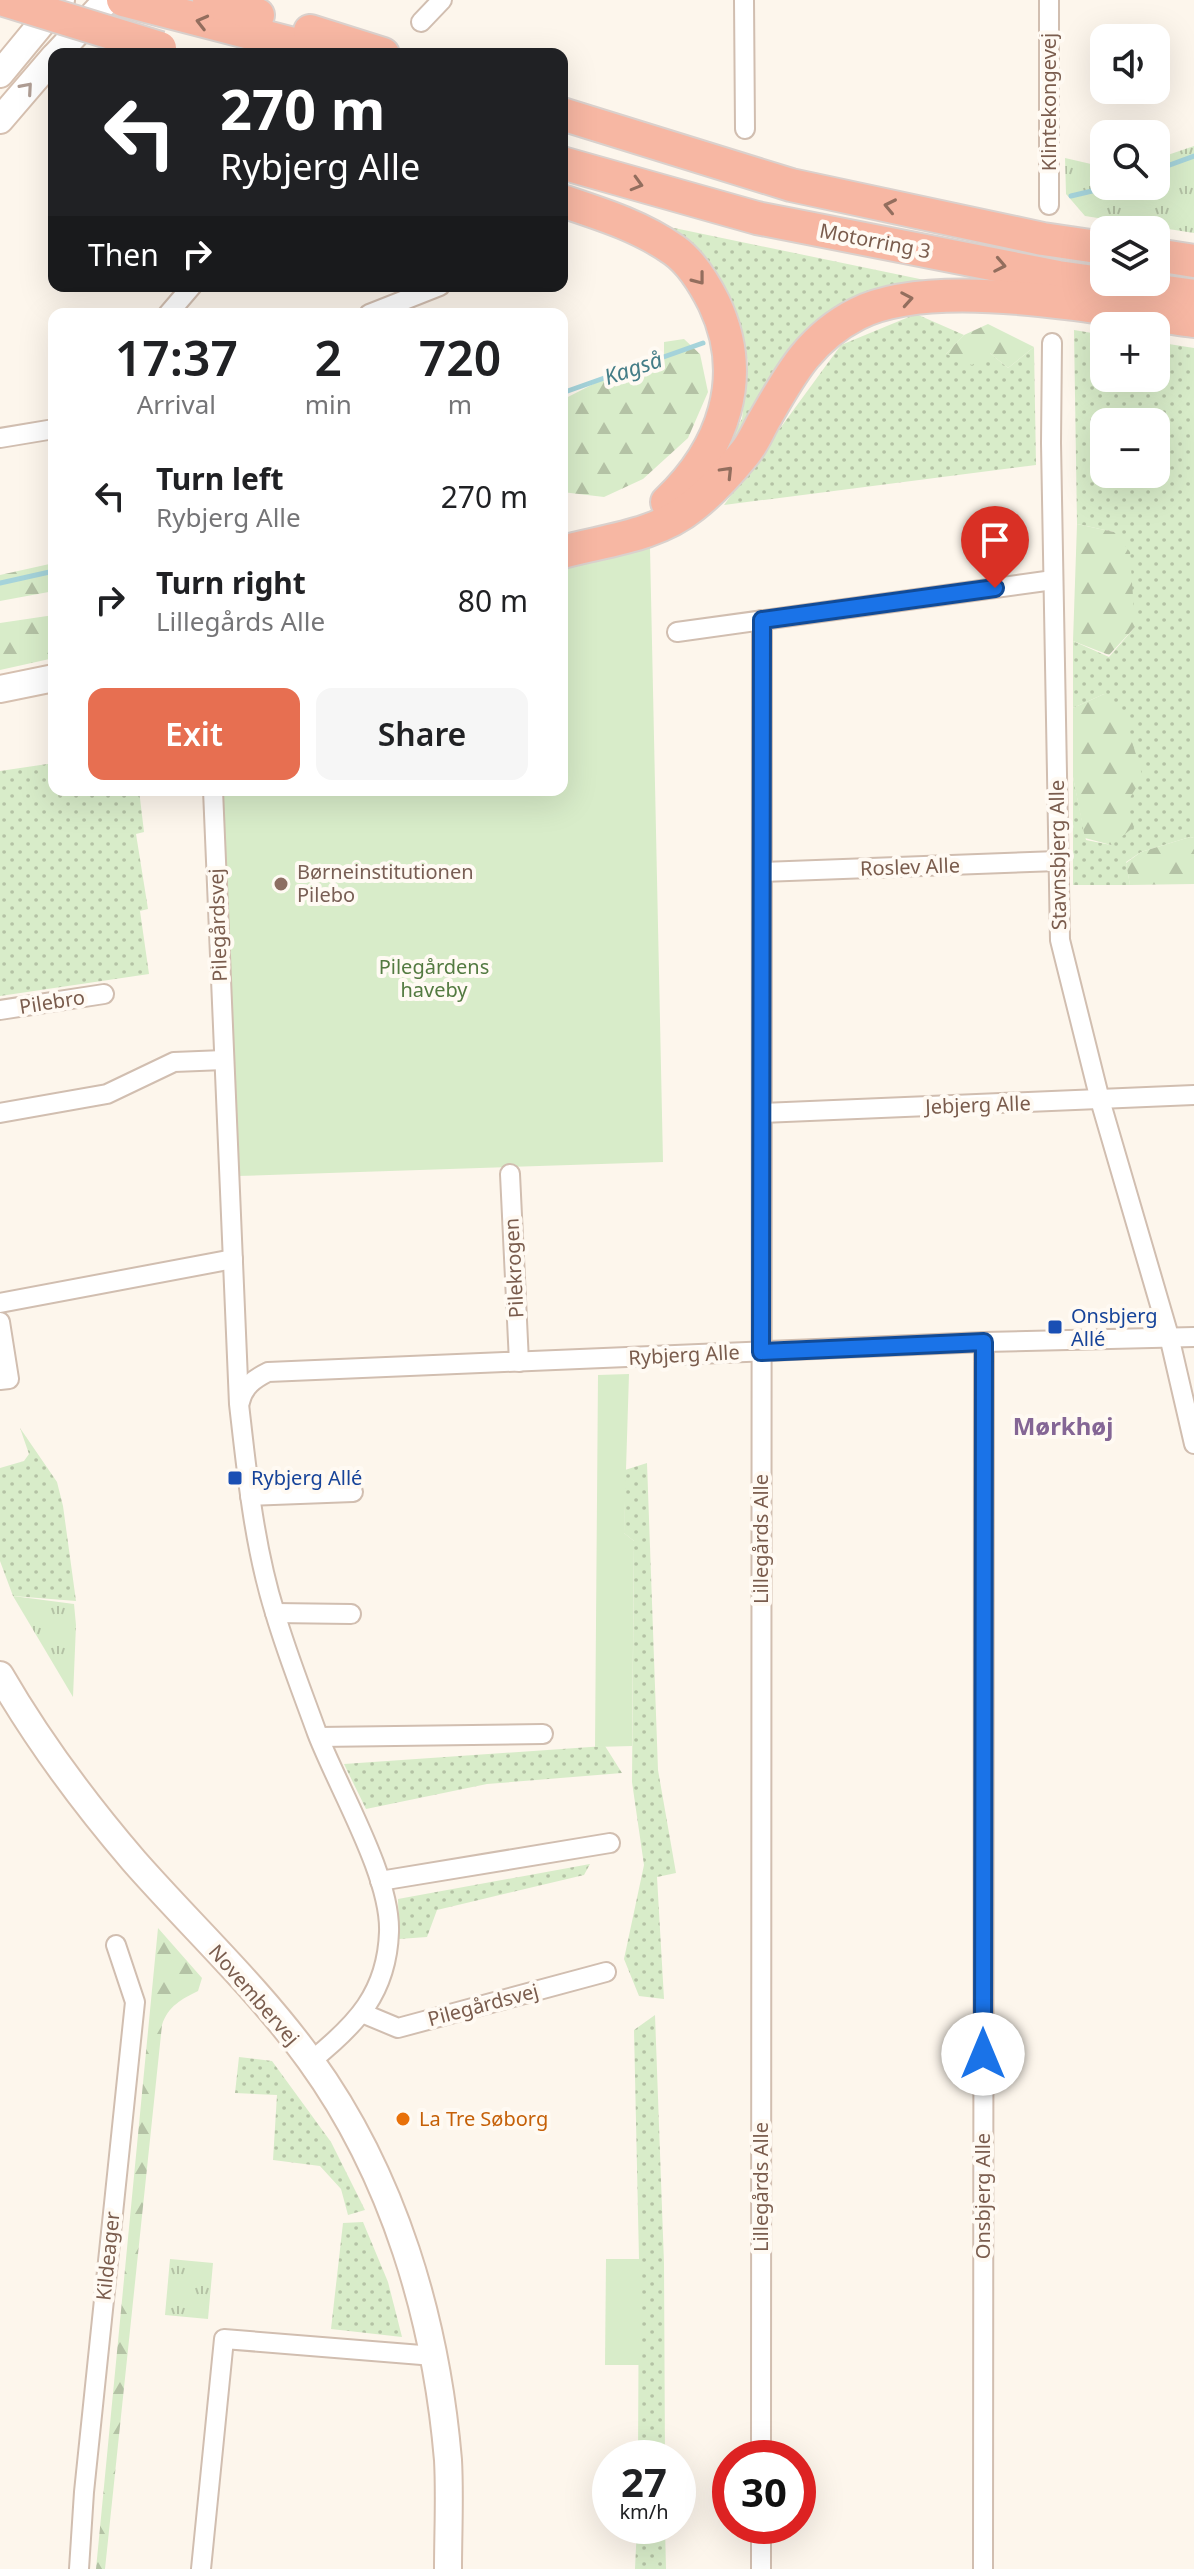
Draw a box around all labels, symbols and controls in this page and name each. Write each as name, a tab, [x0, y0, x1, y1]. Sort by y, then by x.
one-way arrow	[196, 14, 210, 31]
map controls	[1090, 24, 1170, 488]
button: sound	[1090, 24, 1170, 104]
street label: Klintekongevej	[1035, 33, 1062, 171]
text: 270 m	[220, 70, 385, 146]
icon: left	[88, 80, 192, 184]
one-way arrow	[17, 83, 32, 98]
button: search	[1090, 120, 1170, 200]
text: Rybjerg Alle	[220, 142, 420, 191]
one-way arrow	[630, 175, 644, 191]
one-way arrow	[884, 198, 897, 215]
button: layers	[1090, 216, 1170, 296]
street label: Motorring 3	[817, 217, 933, 264]
icon: right	[175, 232, 219, 276]
text: Then	[88, 234, 159, 275]
one-way arrow	[993, 256, 1007, 273]
one-way arrow	[690, 270, 704, 285]
one-way arrow	[900, 292, 914, 309]
button: +	[1090, 312, 1170, 392]
text: 17:37	[115, 325, 238, 390]
text: 2	[315, 325, 342, 390]
text: 720	[419, 325, 501, 390]
water label: Kagså	[600, 343, 666, 391]
text: Arrival	[137, 386, 216, 422]
text: min	[305, 386, 352, 422]
text: m	[448, 386, 472, 422]
button: −	[1090, 408, 1170, 488]
text: Turn left	[156, 458, 284, 499]
one-way arrow	[718, 467, 732, 481]
icon: left	[88, 474, 132, 518]
text: 270 m	[441, 476, 528, 517]
text: Rybjerg Alle	[156, 499, 301, 535]
pin	[961, 506, 1029, 588]
icon: arrive	[973, 518, 1017, 562]
text: Turn right	[156, 562, 306, 603]
icon: right	[88, 578, 132, 622]
text: 80 m	[458, 580, 528, 621]
text: Lillegårds Alle	[156, 603, 325, 639]
button: Exit	[88, 688, 300, 780]
button: Share	[316, 688, 528, 780]
street label: Stavnsbjerg Alle	[1043, 780, 1072, 930]
street label: Roslev Alle	[860, 851, 960, 882]
place label: Børneinstitutionen Pilebo	[297, 858, 474, 908]
street label: Pilegårdsvej	[202, 868, 233, 982]
marker: Børneinstitutionen Pilebo	[272, 875, 290, 893]
park label: Pilegårdens haveby	[379, 953, 489, 1003]
street label: Pilebro	[17, 983, 87, 1020]
street label: Jebjerg Alle	[923, 1089, 1031, 1120]
street label: Pilekrogen	[497, 1217, 530, 1319]
place label: Onsbjerg Allé	[1071, 1302, 1158, 1352]
marker: Onsbjerg Allé	[1046, 1318, 1064, 1336]
street label: Rybjerg Alle	[628, 1338, 740, 1371]
district label: Mørkhøj	[1013, 1409, 1113, 1442]
place label: Rybjerg Allé	[251, 1464, 362, 1491]
marker: Rybjerg Allé	[226, 1469, 244, 1487]
street label: Lillegårds Alle	[747, 1474, 774, 1604]
street label: Novembervej	[203, 1938, 306, 2051]
street label: Pilegårdsvej	[425, 1977, 541, 2032]
position arrow	[941, 2012, 1025, 2096]
place label: La Tre Søborg	[419, 2105, 548, 2132]
marker: La Tre Søborg	[394, 2110, 412, 2128]
street label: Lillegårds Alle	[747, 2122, 774, 2252]
street label: Onsbjerg Alle	[969, 2133, 996, 2259]
street label: Kildeager	[89, 2210, 126, 2302]
speed limit sign: 30	[712, 2440, 816, 2544]
text: 27	[621, 2454, 667, 2509]
text: km/h	[619, 2498, 669, 2525]

